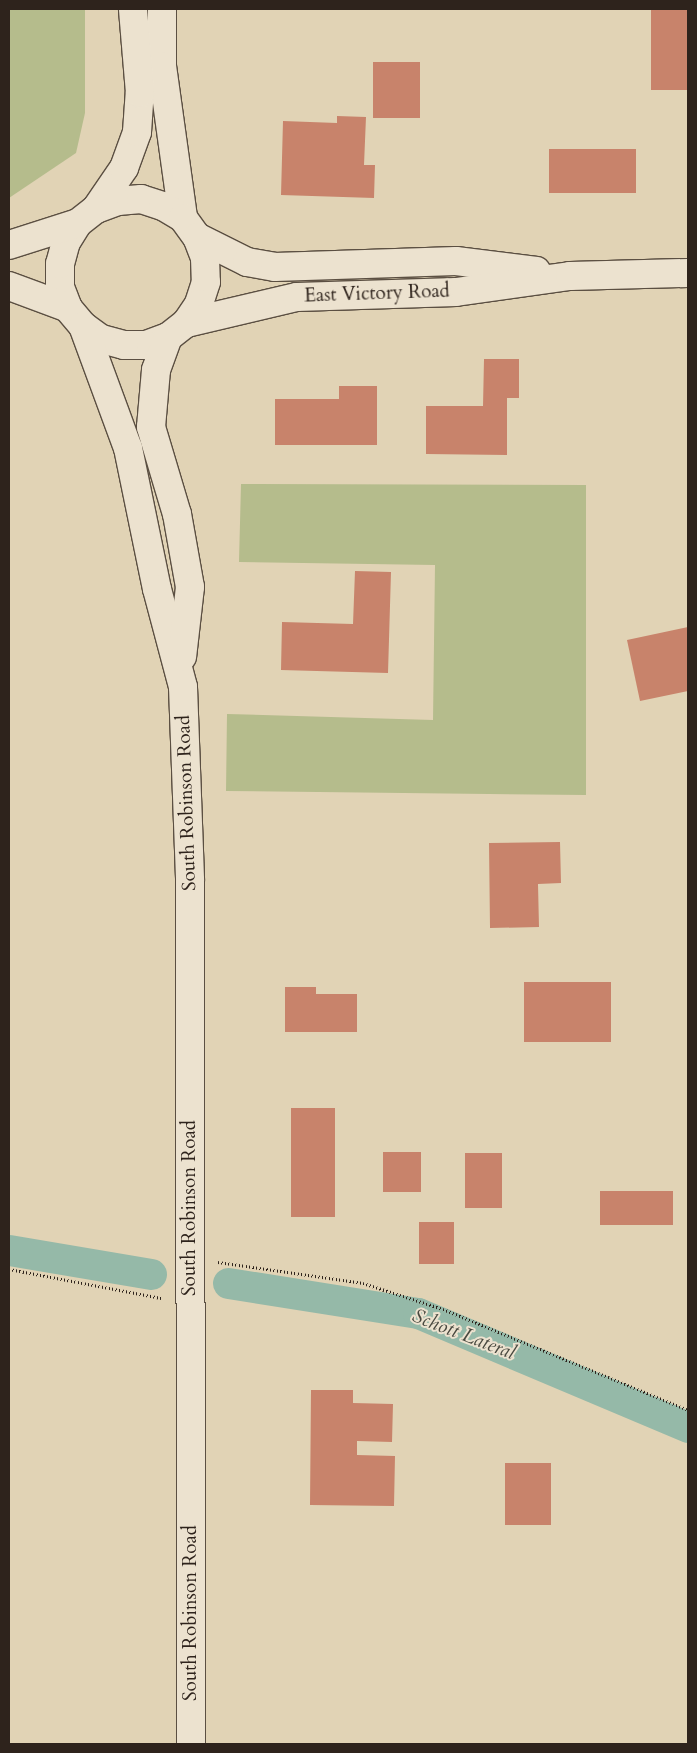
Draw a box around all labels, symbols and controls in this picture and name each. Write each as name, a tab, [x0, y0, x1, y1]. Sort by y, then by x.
street label: East Victory Road	[304, 280, 450, 308]
street label: South Robinson Road	[173, 715, 201, 891]
street label: South Robinson Road	[179, 1120, 201, 1296]
water label: Schott Lateral	[409, 1303, 519, 1365]
street label: South Robinson Road	[180, 1525, 202, 1701]

